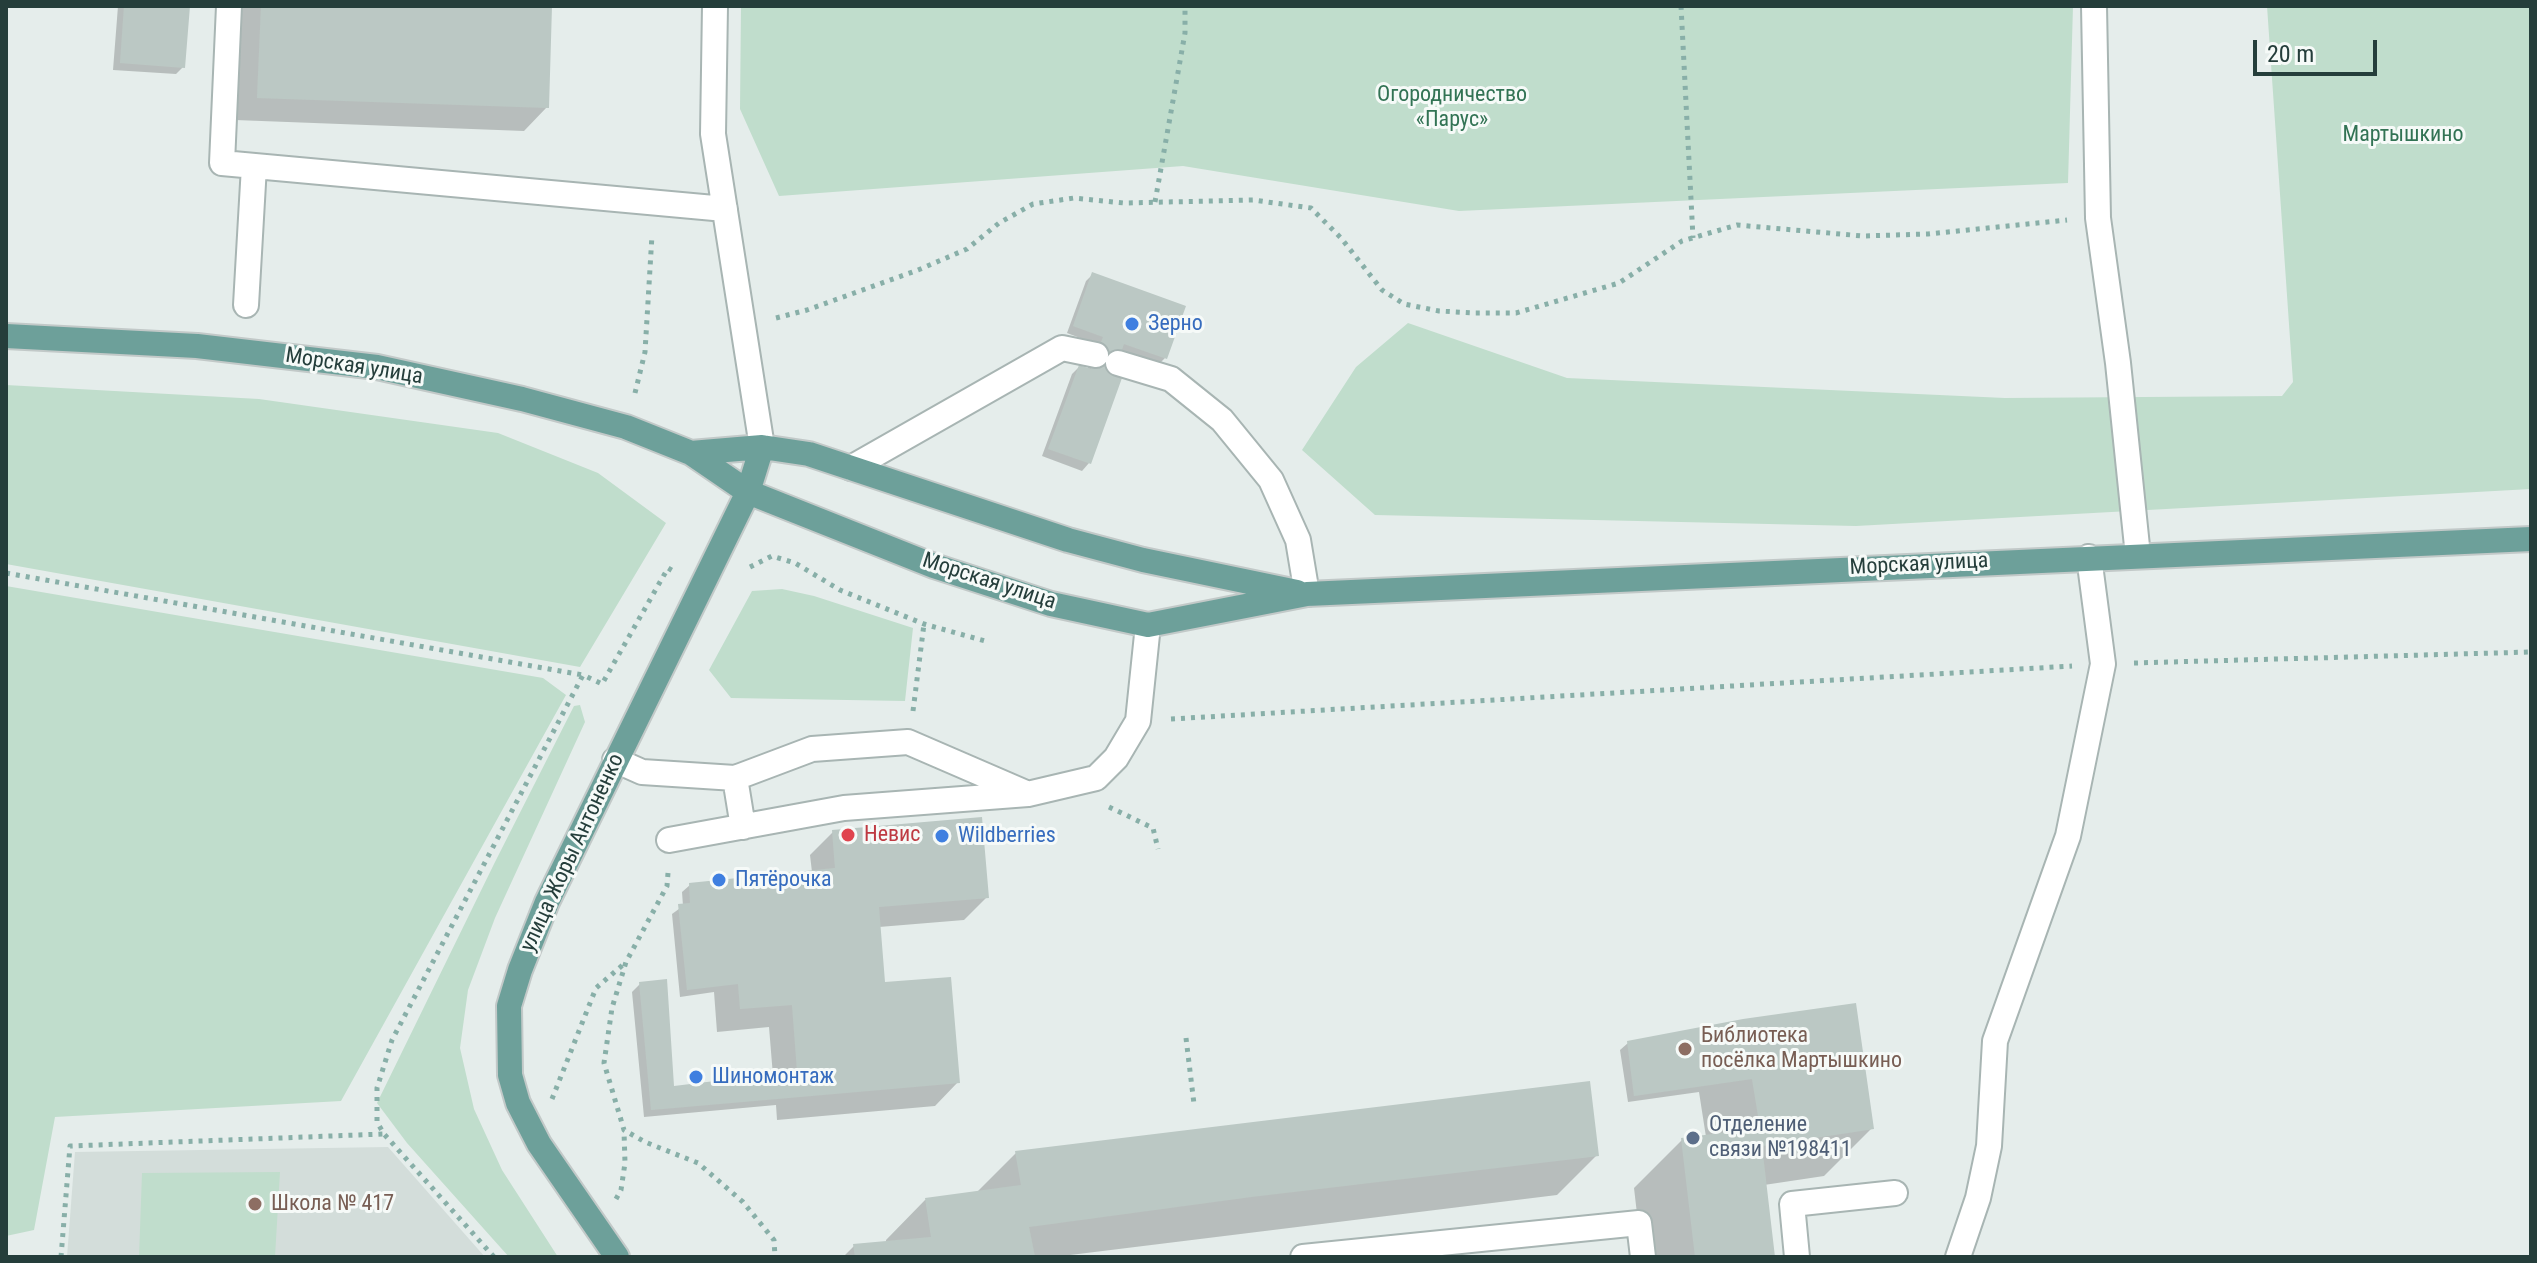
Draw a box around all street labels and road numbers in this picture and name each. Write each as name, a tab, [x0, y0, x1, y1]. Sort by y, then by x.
street label: Морская улица	[283, 343, 425, 391]
street label: Морская улица	[919, 548, 1059, 616]
street label: Морская улица	[1849, 548, 1989, 582]
street label: улица Жоры Антоненко	[516, 750, 630, 956]

